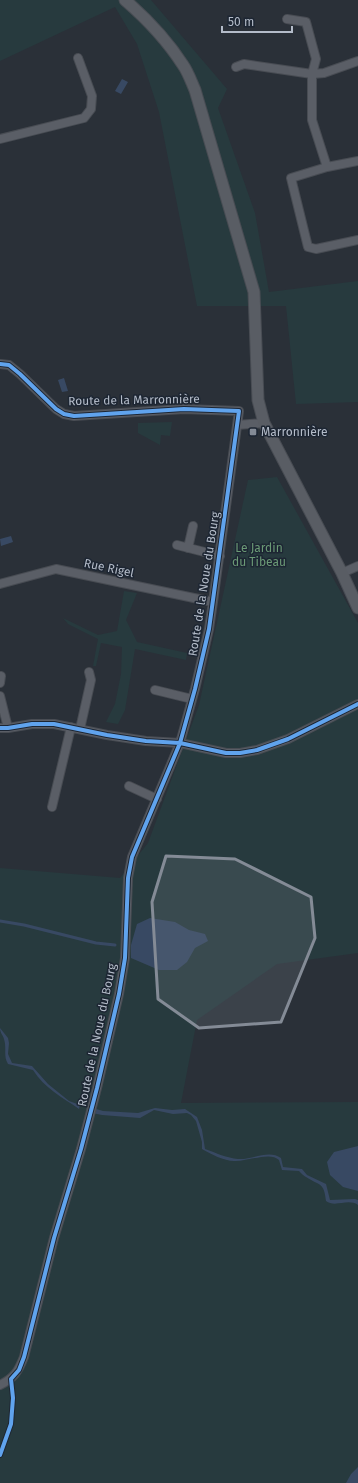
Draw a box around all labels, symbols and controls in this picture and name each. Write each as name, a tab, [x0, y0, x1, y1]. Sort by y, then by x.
scale bar	[222, 8, 292, 34]
text: 50 m	[228, 15, 254, 29]
street label: Route de la Marronnière	[68, 392, 200, 408]
place label: Marronnière	[261, 425, 328, 439]
marker: Marronnière	[248, 427, 258, 437]
street label: Route de la Noue du Bourg	[186, 510, 222, 657]
park label: Le Jardin du Tibeau	[232, 541, 286, 569]
street label: Rue Rigel	[83, 556, 136, 580]
street label: Route de la Noue du Bourg	[75, 961, 119, 1108]

